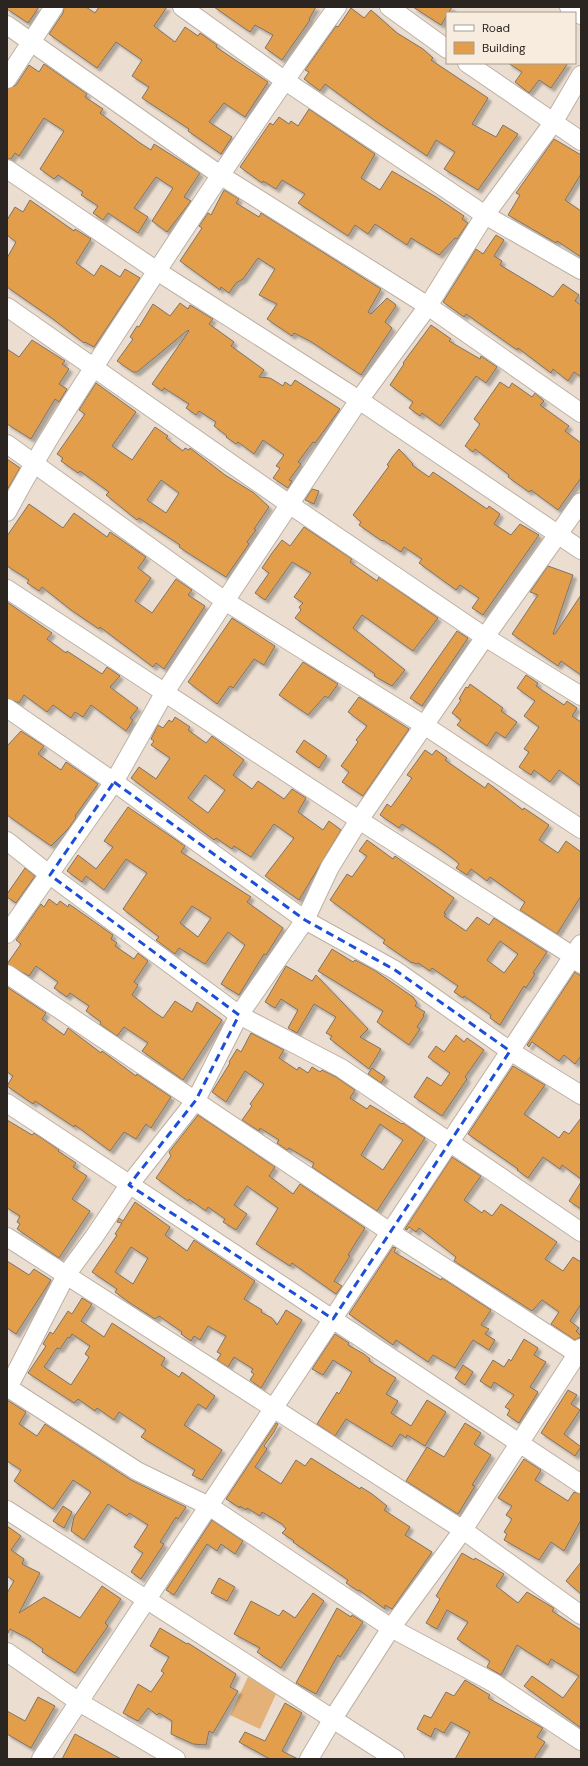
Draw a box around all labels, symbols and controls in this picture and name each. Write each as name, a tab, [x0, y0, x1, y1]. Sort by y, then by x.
legend	[446, 12, 576, 64]
text: Road	[482, 20, 510, 36]
text: Building	[482, 40, 526, 56]

